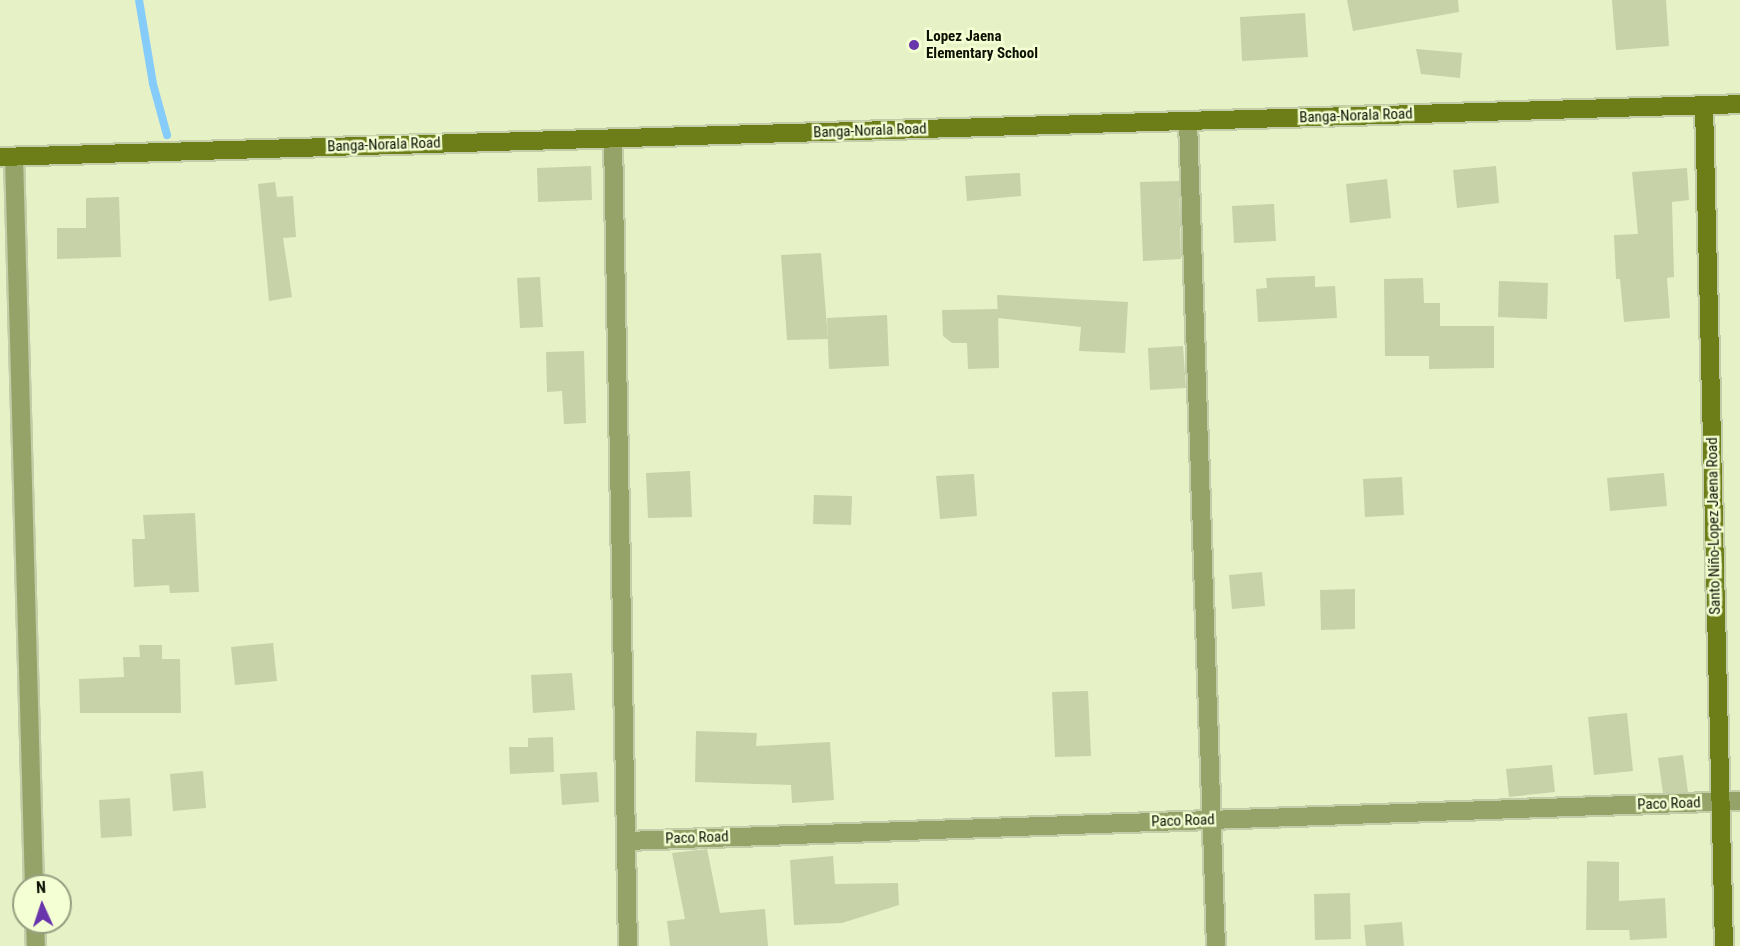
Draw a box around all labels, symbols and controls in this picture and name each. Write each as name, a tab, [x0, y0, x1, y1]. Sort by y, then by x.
place label: Lopez Jaena Elementary School	[926, 27, 1038, 62]
marker: Lopez Jaena Elementary School	[907, 38, 921, 52]
street label: Banga-Norala Road	[1299, 105, 1413, 127]
street label: Banga-Norala Road	[813, 120, 927, 142]
street label: Banga-Norala Road	[327, 134, 441, 156]
street label: Santo Niño-Lopez Jaena Road	[1703, 437, 1725, 615]
street label: Paco Road	[1637, 794, 1701, 814]
street label: Paco Road	[1151, 811, 1215, 831]
street label: Paco Road	[665, 828, 729, 848]
north arrow	[12, 874, 72, 934]
text: N	[36, 878, 47, 897]

